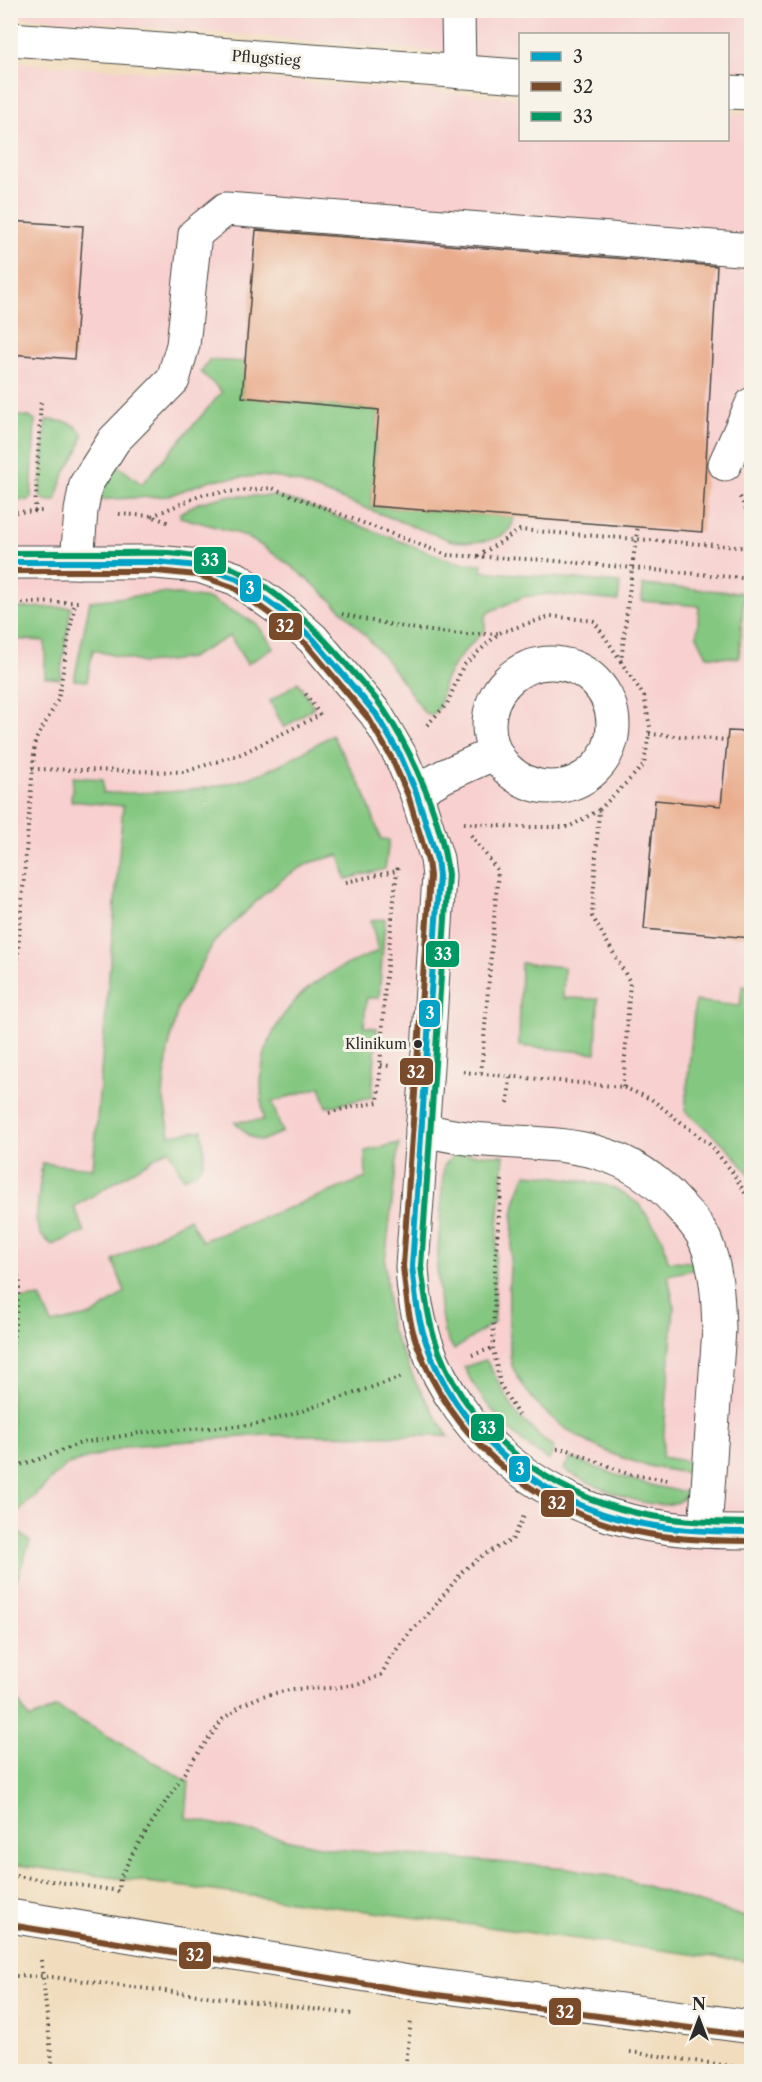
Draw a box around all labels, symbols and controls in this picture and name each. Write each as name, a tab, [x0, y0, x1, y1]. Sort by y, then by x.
legend	[519, 33, 729, 141]
street label: Pflugstieg	[231, 46, 301, 70]
text: 3	[573, 46, 583, 68]
text: 32	[573, 76, 593, 98]
text: 33	[573, 106, 593, 128]
line badge: 33	[193, 546, 227, 575]
text: 33	[201, 550, 219, 570]
line badge: 3	[239, 574, 262, 603]
text: 3	[245, 578, 255, 598]
line badge: 32	[268, 612, 303, 641]
text: 32	[276, 616, 294, 636]
line badge: 33	[425, 940, 460, 968]
text: 33	[434, 944, 452, 964]
line badge: 3	[418, 999, 441, 1028]
text: 3	[425, 1003, 435, 1023]
place label: Klinikum	[345, 1035, 407, 1053]
marker: Klinikum	[412, 1038, 424, 1050]
line badge: 32	[399, 1057, 434, 1086]
text: 32	[407, 1062, 425, 1082]
line badge: 33	[470, 1413, 505, 1442]
text: 33	[478, 1418, 496, 1438]
line badge: 3	[508, 1455, 531, 1483]
text: 3	[515, 1459, 525, 1479]
line badge: 32	[540, 1489, 575, 1518]
text: 32	[548, 1493, 566, 1513]
line badge: 32	[178, 1941, 212, 1970]
text: 32	[186, 1945, 204, 1965]
north arrow	[669, 1989, 729, 2049]
text: N	[692, 1994, 706, 2014]
line badge: 32	[548, 1997, 582, 2026]
text: 32	[556, 2002, 574, 2022]

